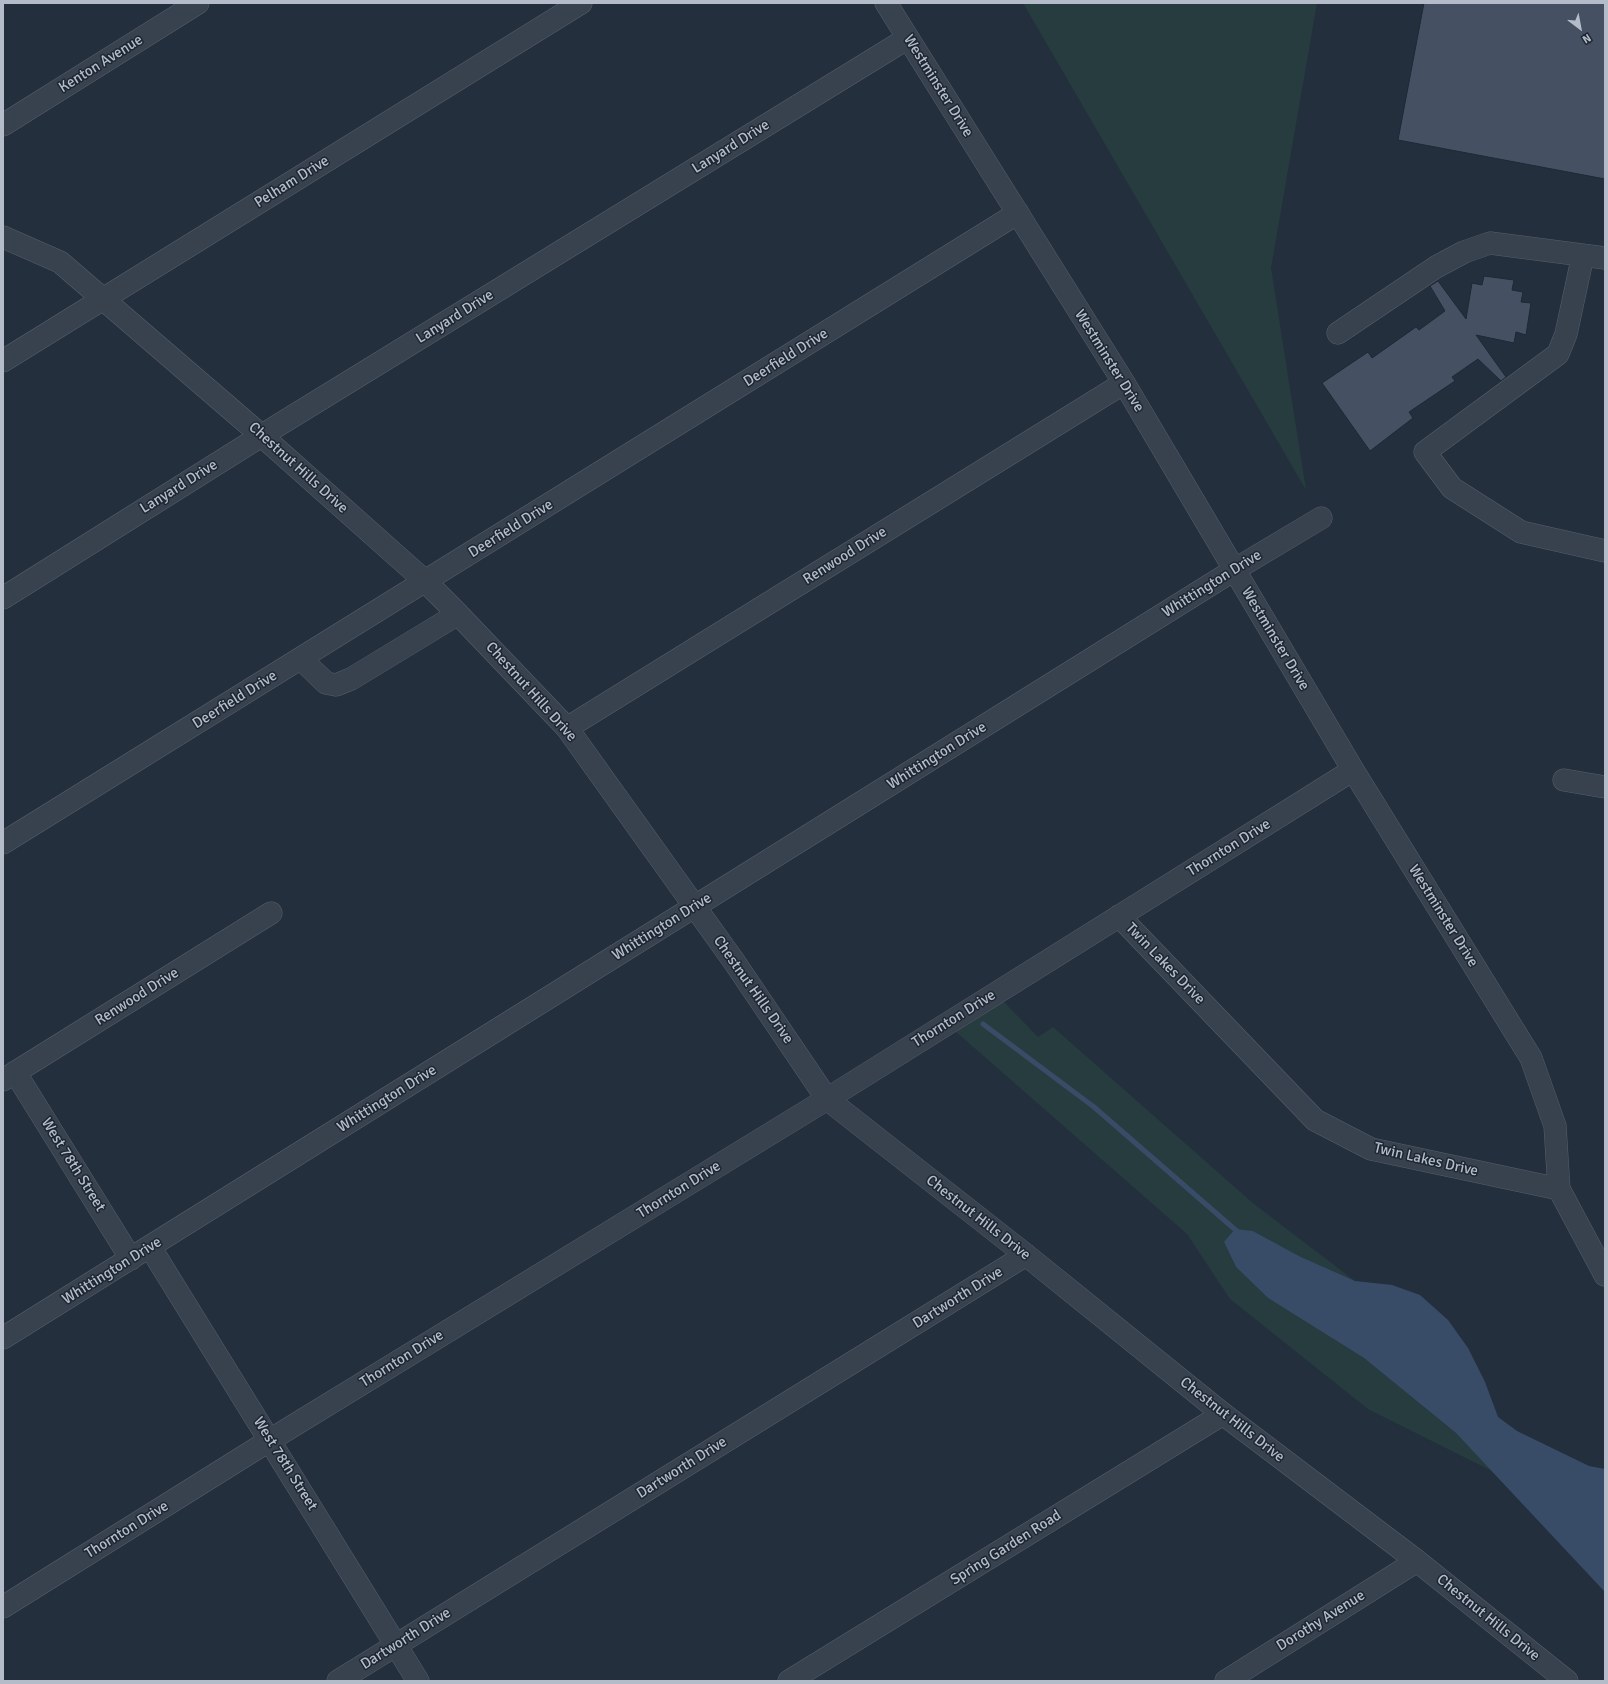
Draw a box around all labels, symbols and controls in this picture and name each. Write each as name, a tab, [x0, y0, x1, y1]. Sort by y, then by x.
north arrow	[1560, 8, 1600, 48]
street label: Kenton Avenue	[56, 31, 146, 97]
text: N	[1580, 31, 1593, 46]
street label: Westminster Drive	[899, 32, 977, 140]
street label: Lanyard Drive	[689, 116, 773, 178]
street label: Pelham Drive	[251, 152, 333, 212]
street label: Lanyard Drive	[413, 286, 497, 348]
street label: Westminster Drive	[1070, 307, 1148, 415]
street label: Deerfield Drive	[741, 325, 831, 391]
street label: Chestnut Hills Drive	[245, 419, 351, 517]
street label: Lanyard Drive	[137, 456, 221, 518]
street label: Deerfield Drive	[466, 496, 556, 562]
street label: Renwood Drive	[800, 523, 890, 589]
street label: Whittington Drive	[1159, 546, 1265, 622]
street label: Westminster Drive	[1237, 584, 1313, 694]
street label: Chestnut Hills Drive	[482, 639, 580, 745]
street label: Deerfield Drive	[190, 667, 280, 733]
street label: Whittington Drive	[884, 718, 990, 794]
street label: Thornton Drive	[1184, 815, 1274, 881]
street label: Westminster Drive	[1404, 862, 1482, 970]
street label: Whittington Drive	[609, 889, 715, 965]
street label: Twin Lakes Drive	[1122, 919, 1208, 1009]
street label: Chestnut Hills Drive	[709, 933, 797, 1047]
street label: Renwood Drive	[92, 964, 182, 1030]
street label: Thornton Drive	[909, 986, 999, 1052]
street label: Whittington Drive	[334, 1061, 440, 1137]
street label: West 78th Street	[37, 1115, 109, 1215]
street label: Twin Lakes Drive	[1372, 1139, 1480, 1181]
street label: Thornton Drive	[634, 1157, 724, 1223]
street label: Chestnut Hills Drive	[922, 1172, 1034, 1264]
street label: Whittington Drive	[59, 1233, 165, 1309]
street label: Dartworth Drive	[910, 1263, 1006, 1333]
street label: Thornton Drive	[357, 1326, 447, 1392]
street label: Chestnut Hills Drive	[1176, 1374, 1288, 1466]
street label: West 78th Street	[249, 1414, 321, 1514]
street label: Dartworth Drive	[634, 1433, 730, 1503]
street label: Thornton Drive	[82, 1497, 172, 1563]
street label: Spring Garden Road	[947, 1507, 1065, 1589]
street label: Chestnut Hills Drive	[1433, 1571, 1543, 1665]
street label: Dorothy Avenue	[1273, 1587, 1369, 1655]
street label: Dartworth Drive	[358, 1604, 454, 1674]

